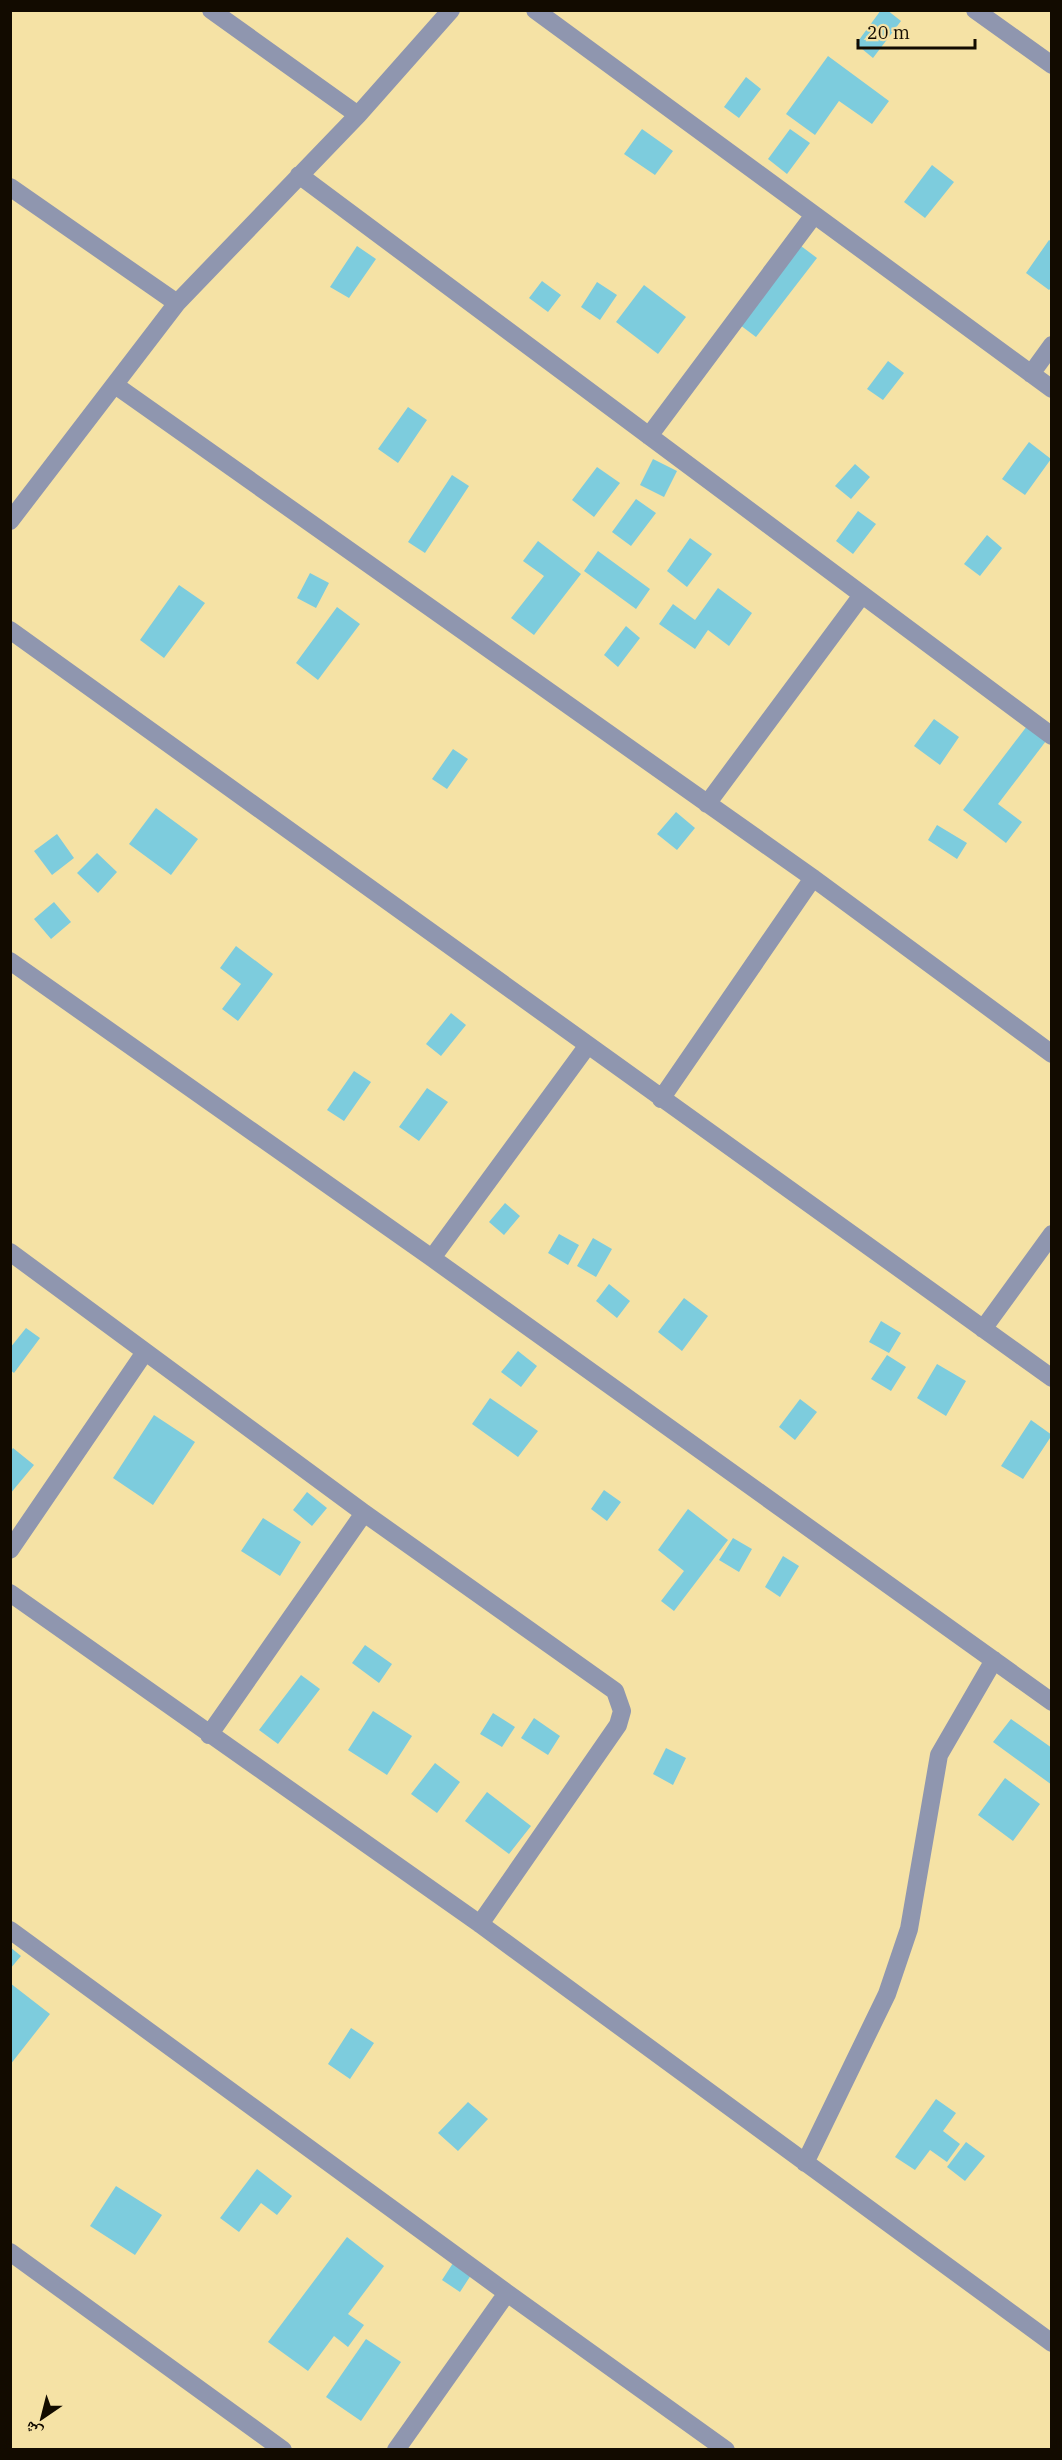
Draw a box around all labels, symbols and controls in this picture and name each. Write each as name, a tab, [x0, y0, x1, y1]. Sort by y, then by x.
scale bar	[858, 12, 975, 50]
text: 20 m	[867, 21, 910, 44]
north arrow	[12, 2388, 72, 2448]
text: ش	[21, 2417, 46, 2443]

